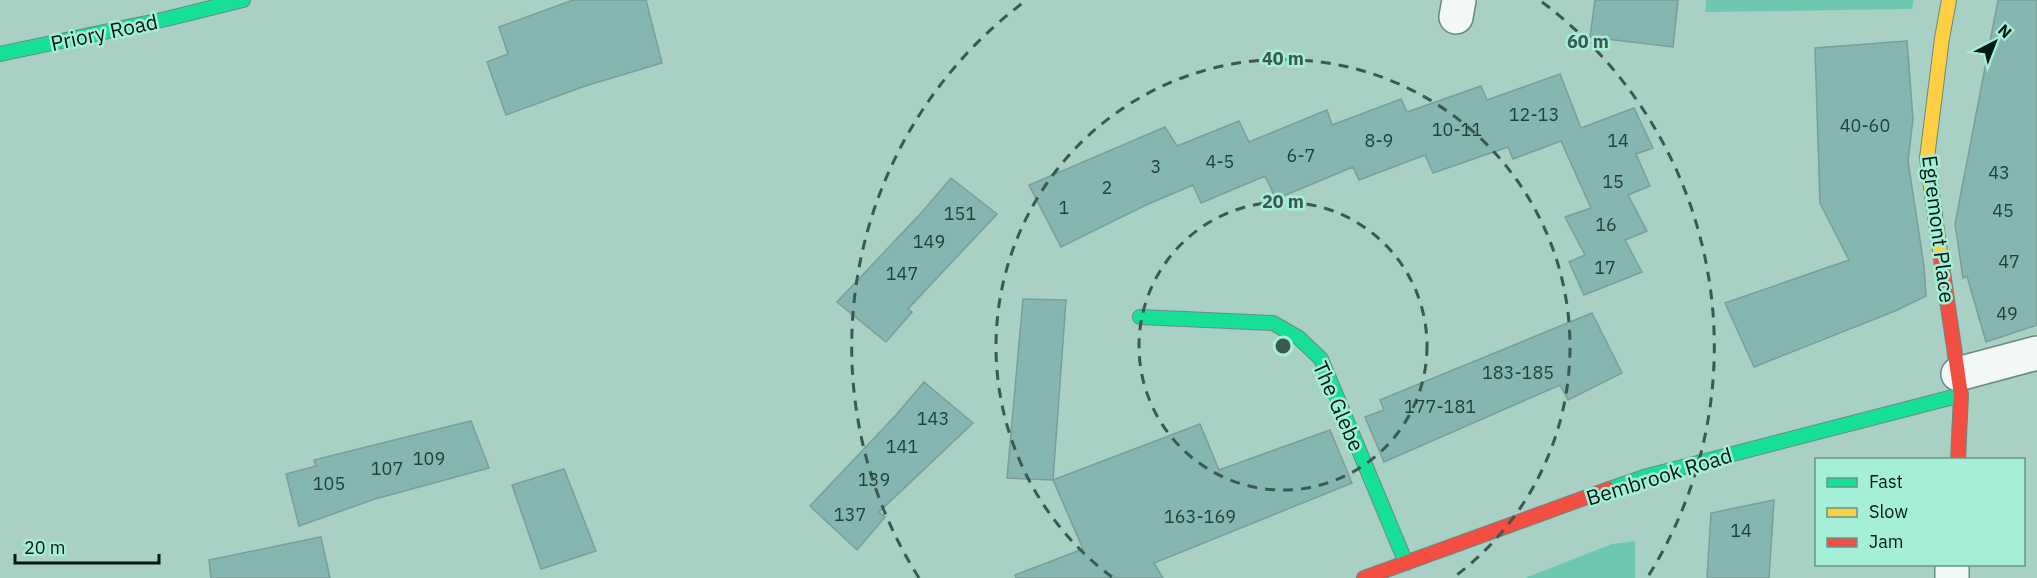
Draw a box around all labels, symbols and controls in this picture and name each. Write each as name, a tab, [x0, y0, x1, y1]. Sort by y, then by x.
street label: Priory Road	[48, 7, 160, 57]
north arrow	[1965, 12, 2025, 72]
text: N	[1994, 20, 2016, 42]
text: 60 m	[1567, 30, 1609, 53]
text: 40 m	[1262, 47, 1304, 70]
house number: 12-13	[1509, 103, 1559, 126]
house number: 40-60	[1840, 114, 1890, 137]
house number: 10-11	[1432, 118, 1482, 141]
house number: 8-9	[1365, 129, 1393, 152]
house number: 14	[1607, 129, 1629, 152]
house number: 6-7	[1287, 144, 1315, 167]
house number: 4-5	[1206, 150, 1234, 173]
street label: Egremont Place	[1916, 154, 1962, 304]
house number: 3	[1151, 155, 1161, 178]
house number: 43	[1988, 161, 2010, 184]
house number: 15	[1602, 170, 1624, 193]
house number: 2	[1102, 176, 1112, 199]
text: 20 m	[1262, 190, 1304, 213]
house number: 1	[1059, 196, 1069, 219]
house number: 45	[1992, 199, 2014, 222]
house number: 151	[944, 202, 976, 225]
house number: 16	[1595, 213, 1617, 236]
house number: 149	[913, 230, 945, 253]
house number: 47	[1998, 250, 2020, 273]
house number: 17	[1594, 256, 1616, 279]
house number: 147	[886, 262, 918, 285]
house number: 49	[1996, 302, 2018, 325]
centre of rings	[1273, 336, 1293, 356]
street label: The Glebe	[1307, 356, 1371, 456]
house number: 183-185	[1482, 361, 1554, 384]
house number: 177-181	[1404, 395, 1476, 418]
house number: 143	[917, 407, 949, 430]
house number: 141	[886, 435, 918, 458]
street label: Bembrook Road	[1583, 441, 1735, 511]
house number: 109	[413, 447, 445, 470]
house number: 107	[371, 457, 403, 480]
legend	[1815, 458, 2025, 566]
house number: 139	[858, 468, 890, 491]
text: Fast	[1869, 470, 1903, 493]
house number: 105	[313, 472, 345, 495]
text: Slow	[1869, 500, 1908, 523]
house number: 137	[834, 503, 866, 526]
house number: 163-169	[1164, 505, 1236, 528]
house number: 14	[1730, 519, 1752, 542]
scale bar	[15, 527, 159, 565]
text: Jam	[1869, 530, 1904, 553]
text: 20 m	[24, 536, 66, 559]

